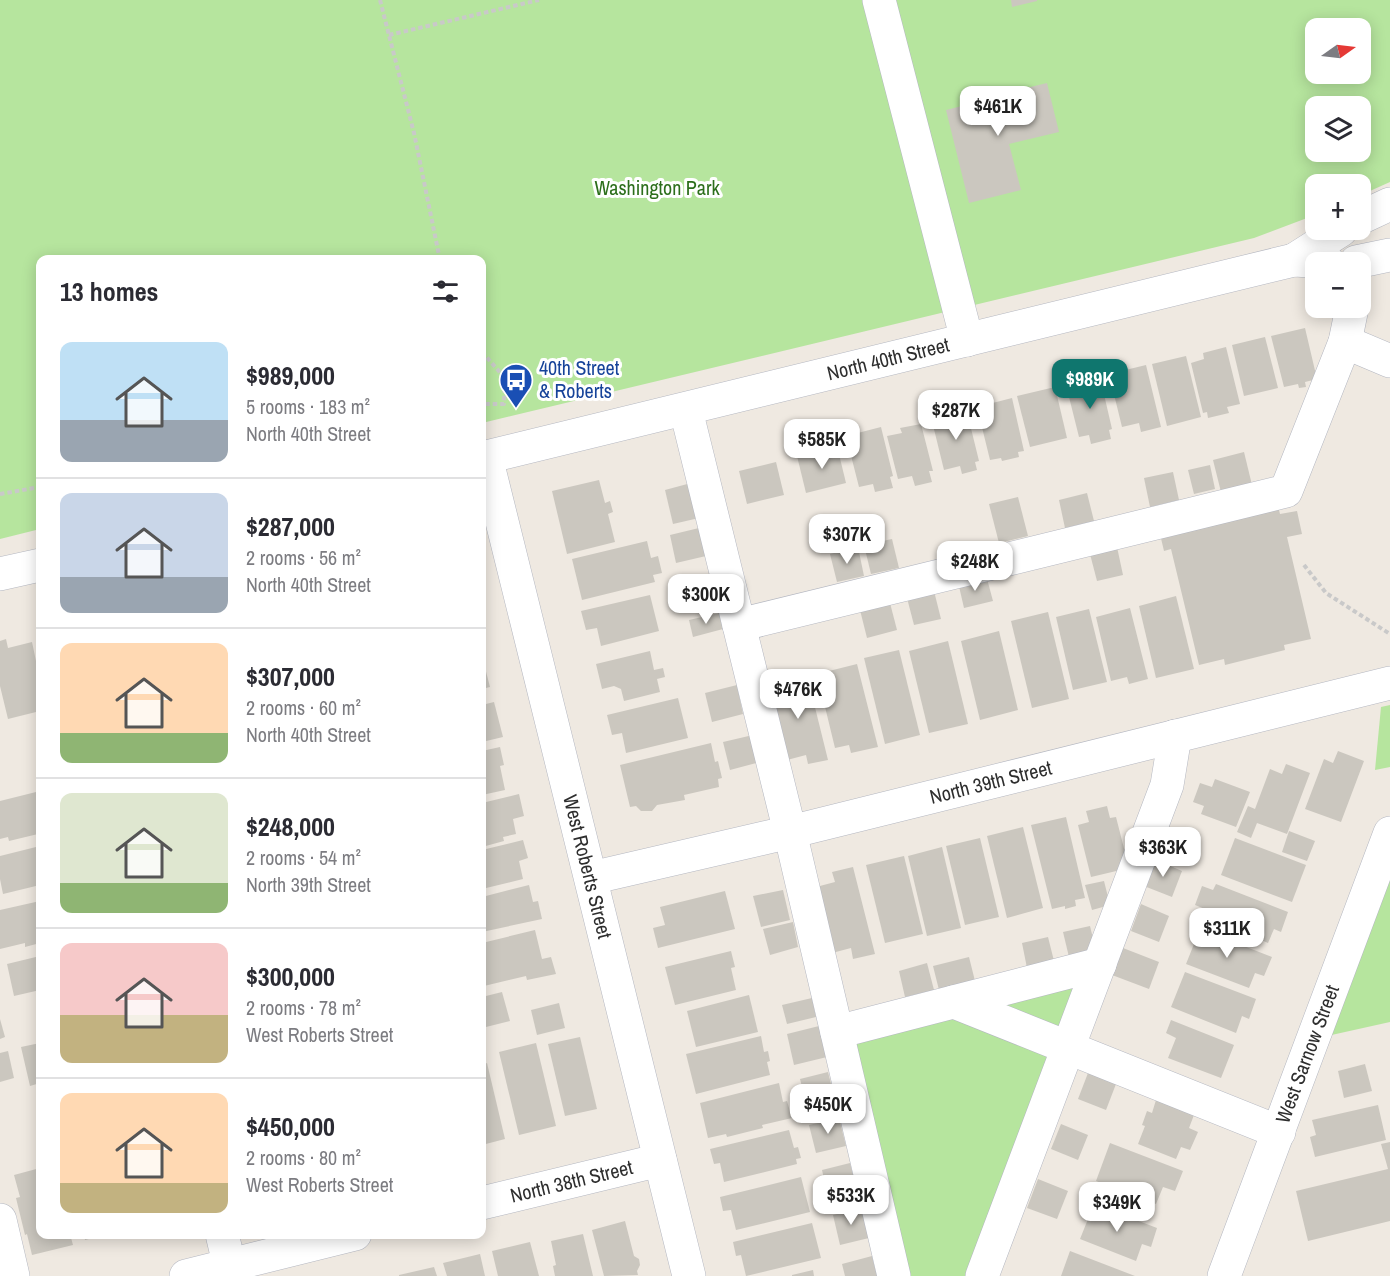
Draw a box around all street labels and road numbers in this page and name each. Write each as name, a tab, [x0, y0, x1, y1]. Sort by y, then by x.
street label: North 40th Street	[824, 330, 952, 386]
street label: North 39th Street	[927, 753, 1055, 810]
street label: West Roberts Street	[557, 792, 619, 942]
street label: West Sarnow Street	[1268, 981, 1345, 1127]
street label: North 38th Street	[507, 1153, 636, 1209]

